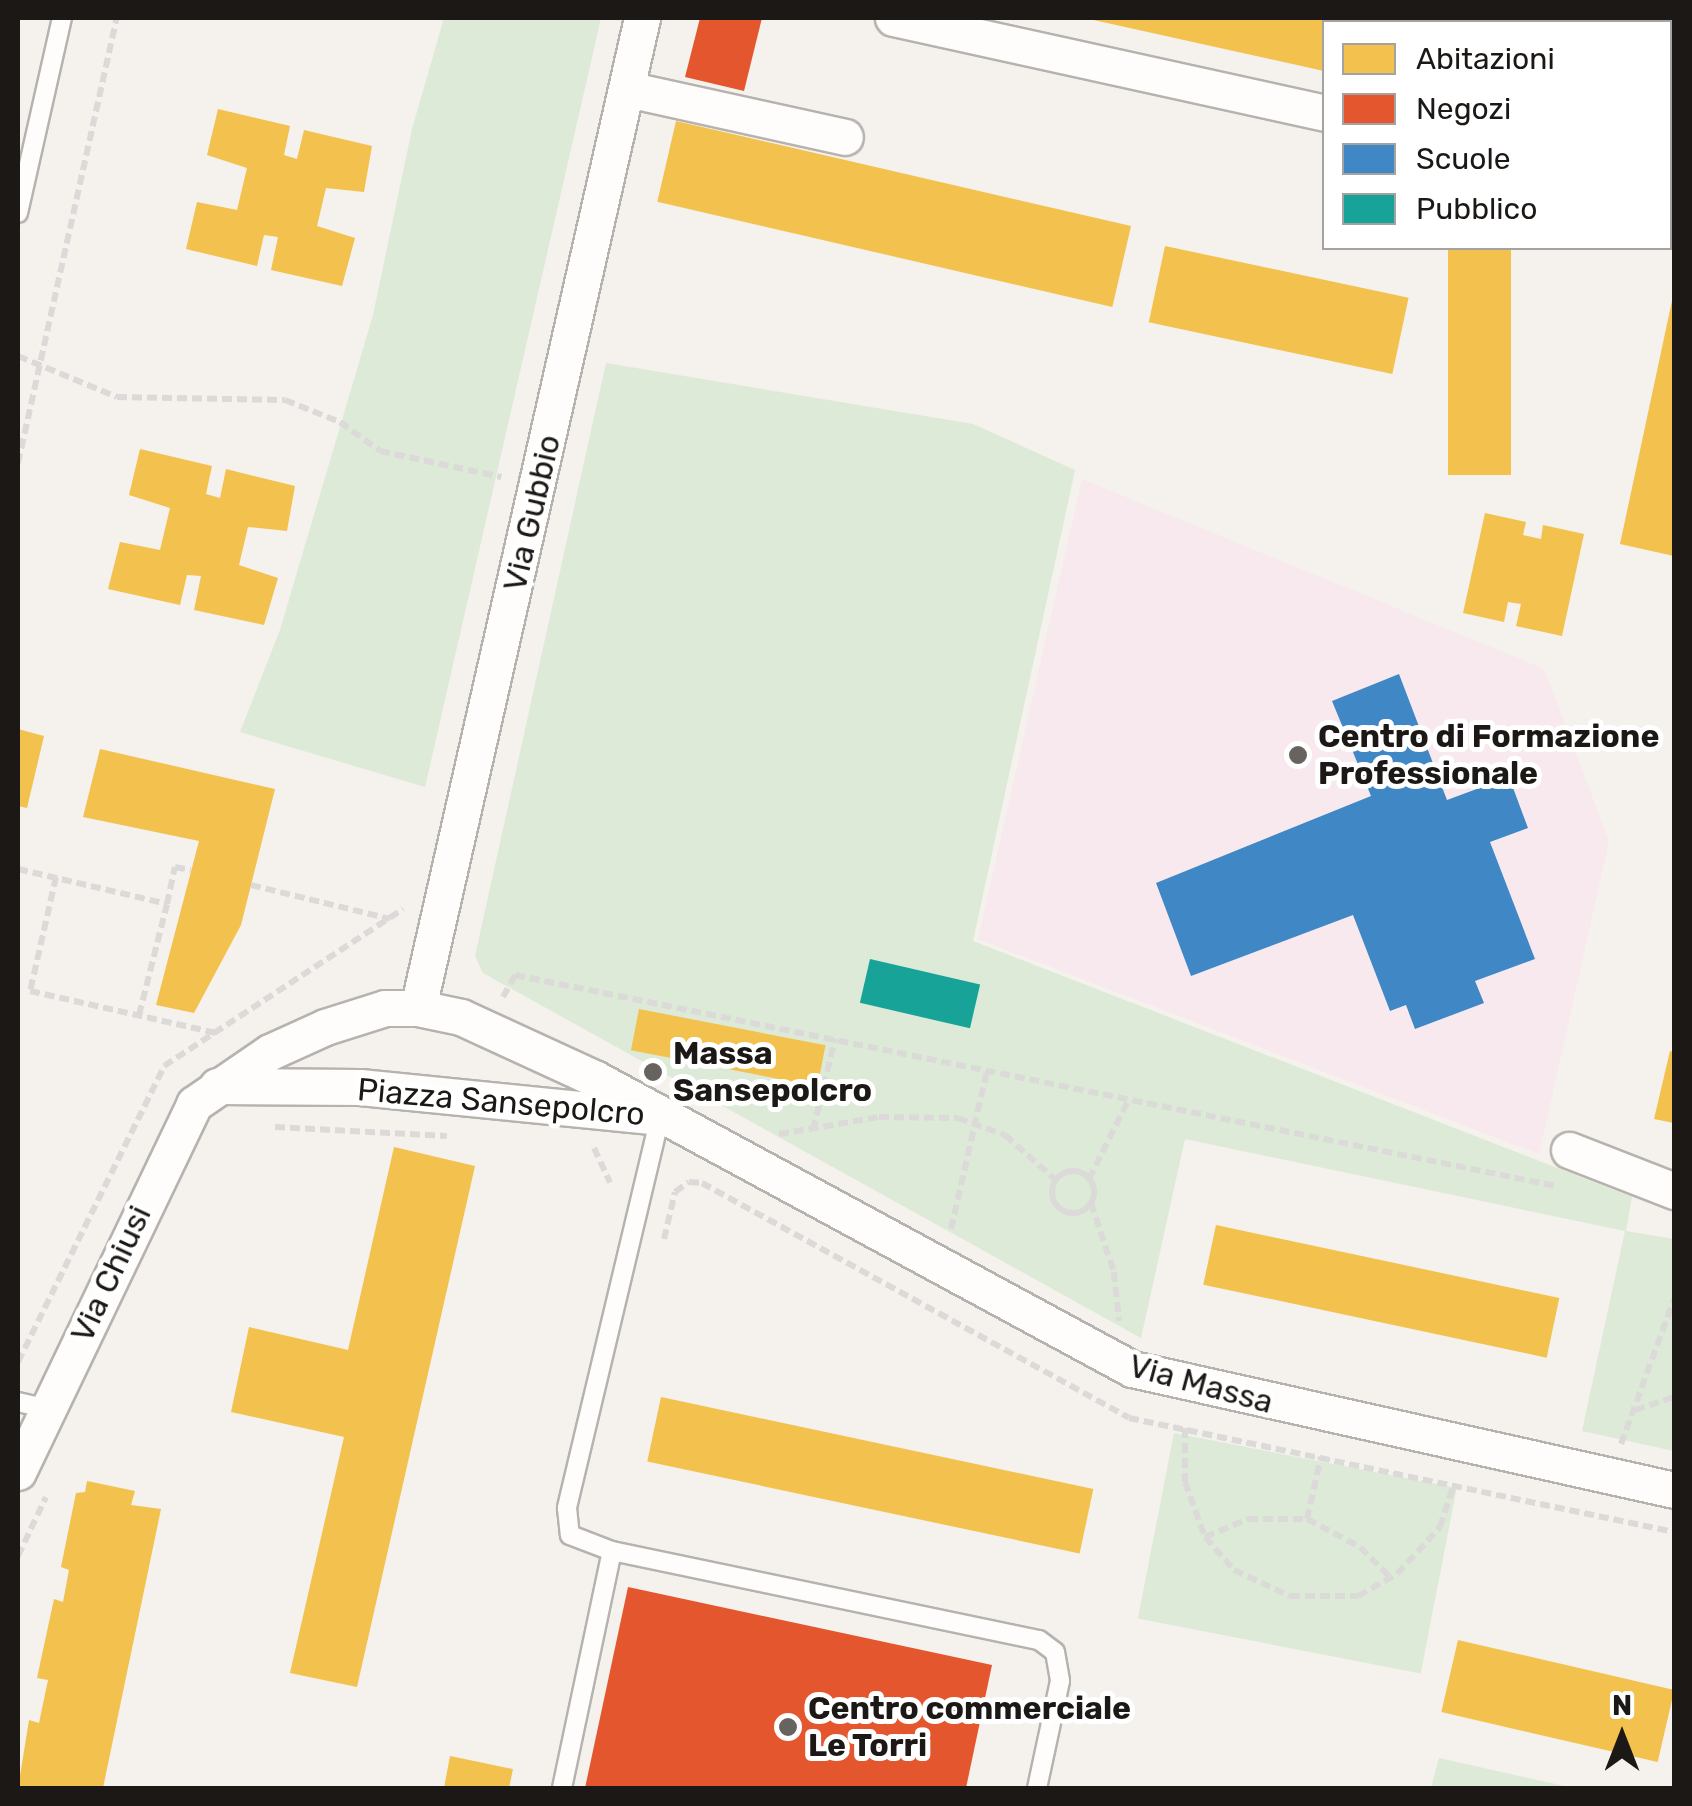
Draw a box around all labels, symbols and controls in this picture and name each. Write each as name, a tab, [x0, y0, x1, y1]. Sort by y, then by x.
legend	[1322, 20, 1672, 250]
text: Abitazioni	[1416, 41, 1555, 77]
text: Negozi	[1416, 91, 1511, 127]
text: Scuole	[1416, 141, 1511, 177]
text: Pubblico	[1416, 191, 1537, 227]
street label: Via Gubbio	[495, 431, 569, 595]
place label: Centro di Formazione Professionale	[1318, 718, 1659, 793]
marker: Centro di Formazione Professionale	[1287, 744, 1309, 766]
place label: Massa Sansepolcro	[673, 1035, 872, 1110]
marker: Massa Sansepolcro	[642, 1061, 664, 1083]
street label: Piazza Sansepolcro	[356, 1070, 646, 1134]
street label: Via Chiusi	[63, 1200, 159, 1348]
street label: Via Massa	[1125, 1346, 1277, 1422]
north arrow	[1572, 1686, 1672, 1786]
text: N	[1612, 1689, 1632, 1722]
place label: Centro commerciale Le Torri	[808, 1690, 1131, 1765]
marker: Centro commerciale Le Torri	[777, 1716, 799, 1738]

